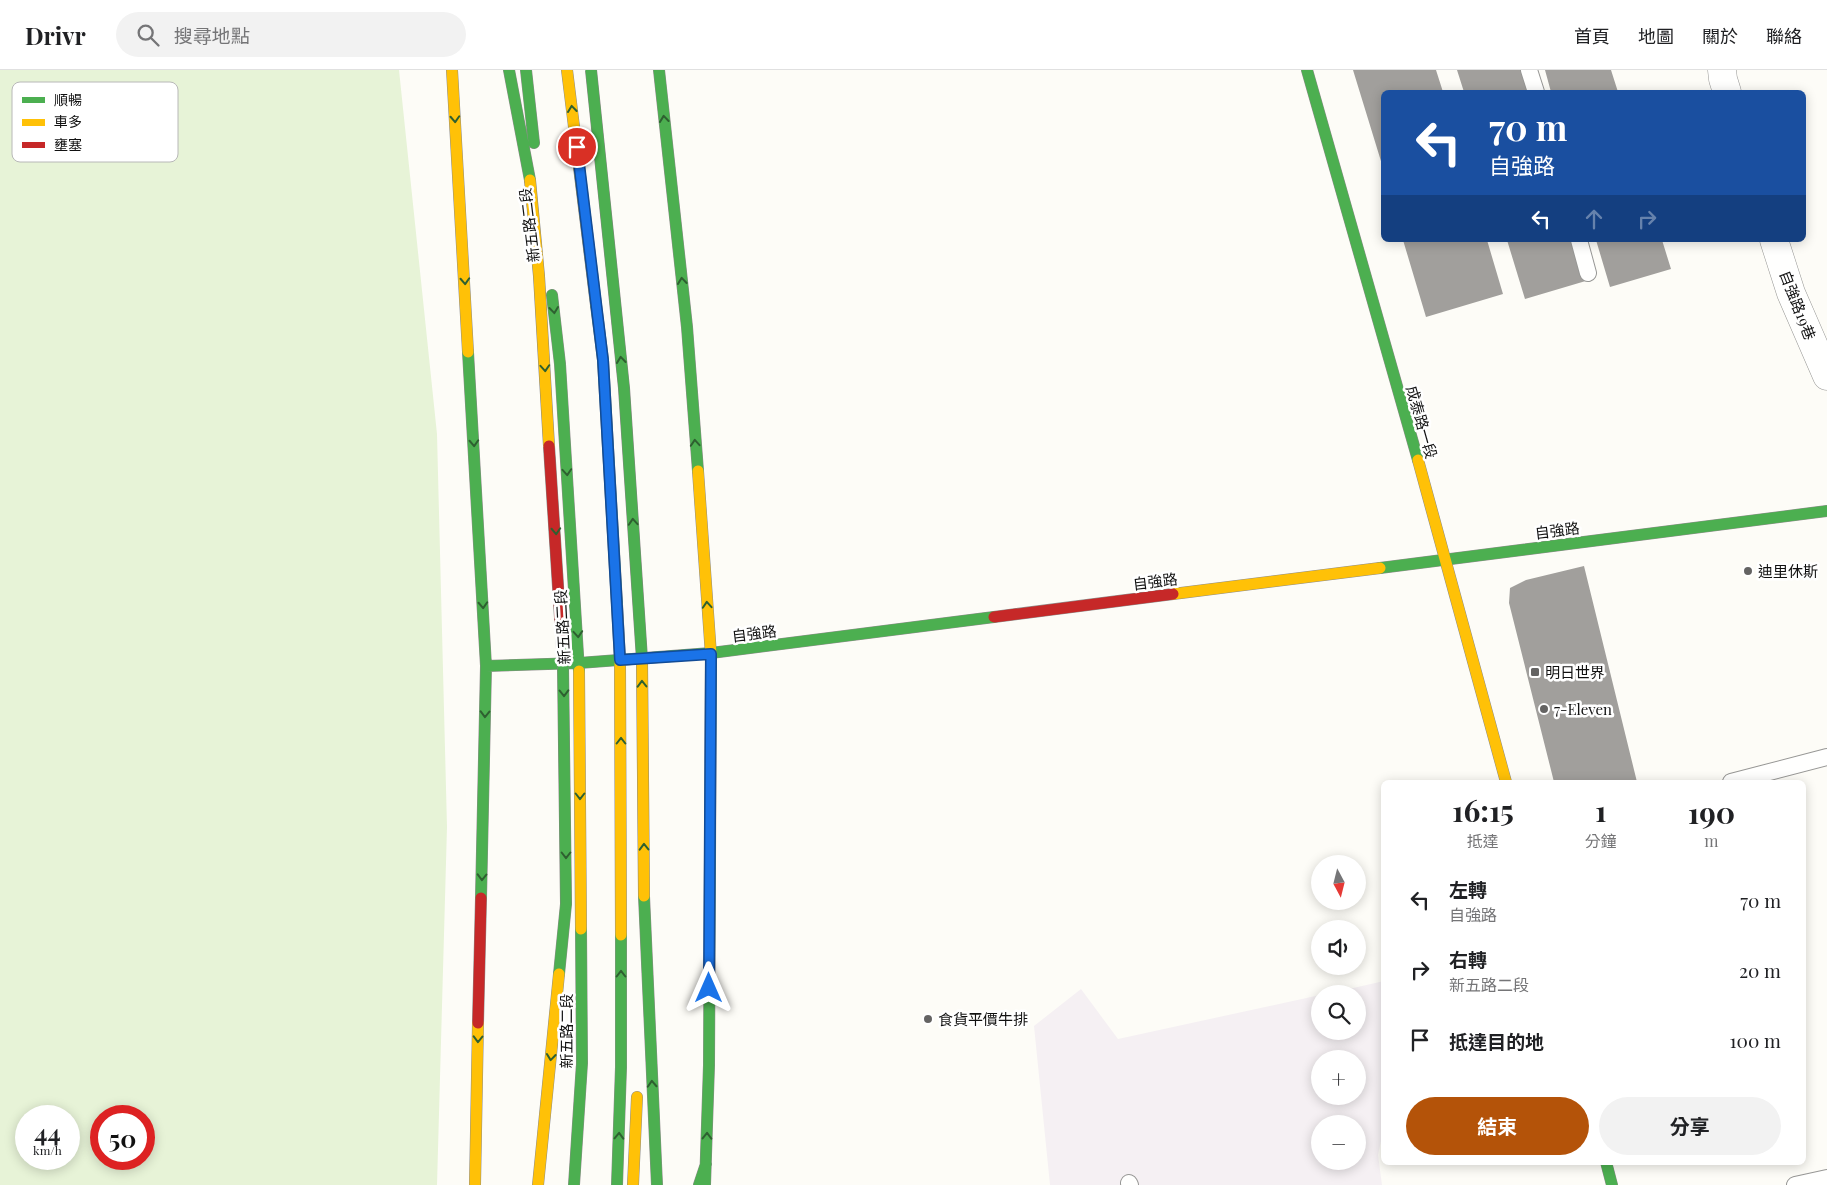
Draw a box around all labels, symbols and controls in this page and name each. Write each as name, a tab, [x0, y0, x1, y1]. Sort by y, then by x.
search box	[116, 12, 466, 57]
text: Drivr	[25, 19, 86, 51]
icon: search	[134, 21, 162, 49]
text: 搜尋地點	[174, 22, 250, 48]
text: 首頁	[1574, 24, 1610, 48]
text: 地圖	[1638, 24, 1674, 48]
text: 關於	[1702, 24, 1738, 48]
text: 聯絡	[1766, 24, 1802, 48]
legend	[12, 82, 178, 162]
text: 順暢	[54, 90, 82, 109]
text: 70 m	[1489, 103, 1567, 150]
one-way arrow	[567, 104, 578, 112]
icon: left	[1406, 110, 1471, 175]
text: 車多	[54, 112, 82, 131]
one-way arrow	[450, 115, 461, 123]
one-way arrow	[659, 115, 670, 123]
pin	[556, 126, 598, 168]
icon: arrive	[563, 133, 591, 161]
text: 壅塞	[54, 135, 82, 154]
text: 自強路	[1489, 150, 1555, 180]
street label: 新五路二段	[515, 187, 543, 263]
icon: left	[1527, 205, 1555, 233]
icon: ahead	[1580, 205, 1608, 233]
icon: right	[1633, 205, 1661, 233]
street label: 自強路19巷	[1776, 267, 1820, 343]
one-way arrow	[459, 277, 470, 285]
one-way arrow	[677, 277, 688, 285]
one-way arrow	[548, 306, 559, 314]
one-way arrow	[616, 356, 627, 364]
one-way arrow	[540, 365, 551, 373]
street label: 成泰路一段	[1402, 383, 1442, 461]
one-way arrow	[468, 439, 479, 447]
one-way arrow	[690, 439, 701, 447]
one-way arrow	[561, 468, 572, 476]
street label: 自強路	[1533, 517, 1581, 543]
one-way arrow	[628, 518, 639, 526]
one-way arrow	[550, 527, 561, 535]
place label: 迪里休斯	[1758, 561, 1818, 581]
marker: 迪里休斯	[1742, 565, 1754, 577]
street label: 自強路	[1131, 568, 1179, 594]
street label: 新五路二段	[550, 589, 574, 665]
one-way arrow	[702, 601, 713, 609]
one-way arrow	[477, 602, 488, 610]
street label: 自強路	[730, 620, 778, 646]
one-way arrow	[572, 630, 583, 638]
place label: 明日世界	[1545, 662, 1605, 682]
marker: 明日世界	[1529, 666, 1541, 678]
one-way arrow	[637, 680, 647, 688]
one-way arrow	[559, 690, 569, 697]
place label: 7-Eleven	[1554, 699, 1612, 719]
marker: 7-Eleven	[1538, 703, 1550, 715]
one-way arrow	[480, 711, 490, 719]
one-way arrow	[615, 737, 626, 745]
text: 16:15	[1452, 790, 1514, 830]
text: 1	[1595, 790, 1606, 830]
one-way arrow	[575, 792, 585, 800]
text: 190	[1688, 792, 1735, 832]
text: 抵達	[1467, 830, 1499, 851]
text: 分鐘	[1585, 830, 1617, 851]
text: m	[1704, 830, 1718, 851]
one-way arrow	[639, 843, 649, 850]
one-way arrow	[561, 852, 571, 860]
north arrow	[1311, 855, 1366, 910]
map controls	[1311, 855, 1366, 1170]
one-way arrow	[477, 874, 487, 881]
text: 左轉	[1449, 876, 1487, 902]
icon: left	[1406, 886, 1434, 914]
text: 70 m	[1740, 887, 1781, 913]
text: 自強路	[1449, 904, 1497, 925]
button: sound	[1311, 920, 1366, 975]
text: 右轉	[1449, 946, 1487, 972]
icon: right	[1406, 956, 1434, 984]
text: 20 m	[1739, 957, 1781, 983]
position arrow	[682, 961, 734, 1013]
one-way arrow	[616, 970, 626, 978]
text: 新五路二段	[1449, 974, 1529, 995]
button: search	[1311, 985, 1366, 1040]
street label: 新五路二段	[556, 993, 576, 1069]
place label: 食貨平價牛排	[938, 1009, 1028, 1029]
marker: 食貨平價牛排	[922, 1013, 934, 1025]
icon: arrive	[1406, 1026, 1434, 1054]
text: 100 m	[1730, 1027, 1781, 1053]
text: 抵達目的地	[1449, 1028, 1544, 1054]
one-way arrow	[473, 1036, 484, 1044]
button: +	[1311, 1050, 1366, 1105]
one-way arrow	[545, 1053, 556, 1061]
one-way arrow	[647, 1080, 658, 1088]
button: 結束	[1406, 1097, 1589, 1155]
button: 分享	[1599, 1097, 1781, 1155]
speed limit sign: 50	[90, 1105, 155, 1170]
text: 44	[34, 1115, 61, 1148]
button: −	[1311, 1115, 1366, 1170]
one-way arrow	[613, 1132, 624, 1140]
one-way arrow	[702, 1132, 712, 1140]
text: km/h	[33, 1142, 62, 1158]

